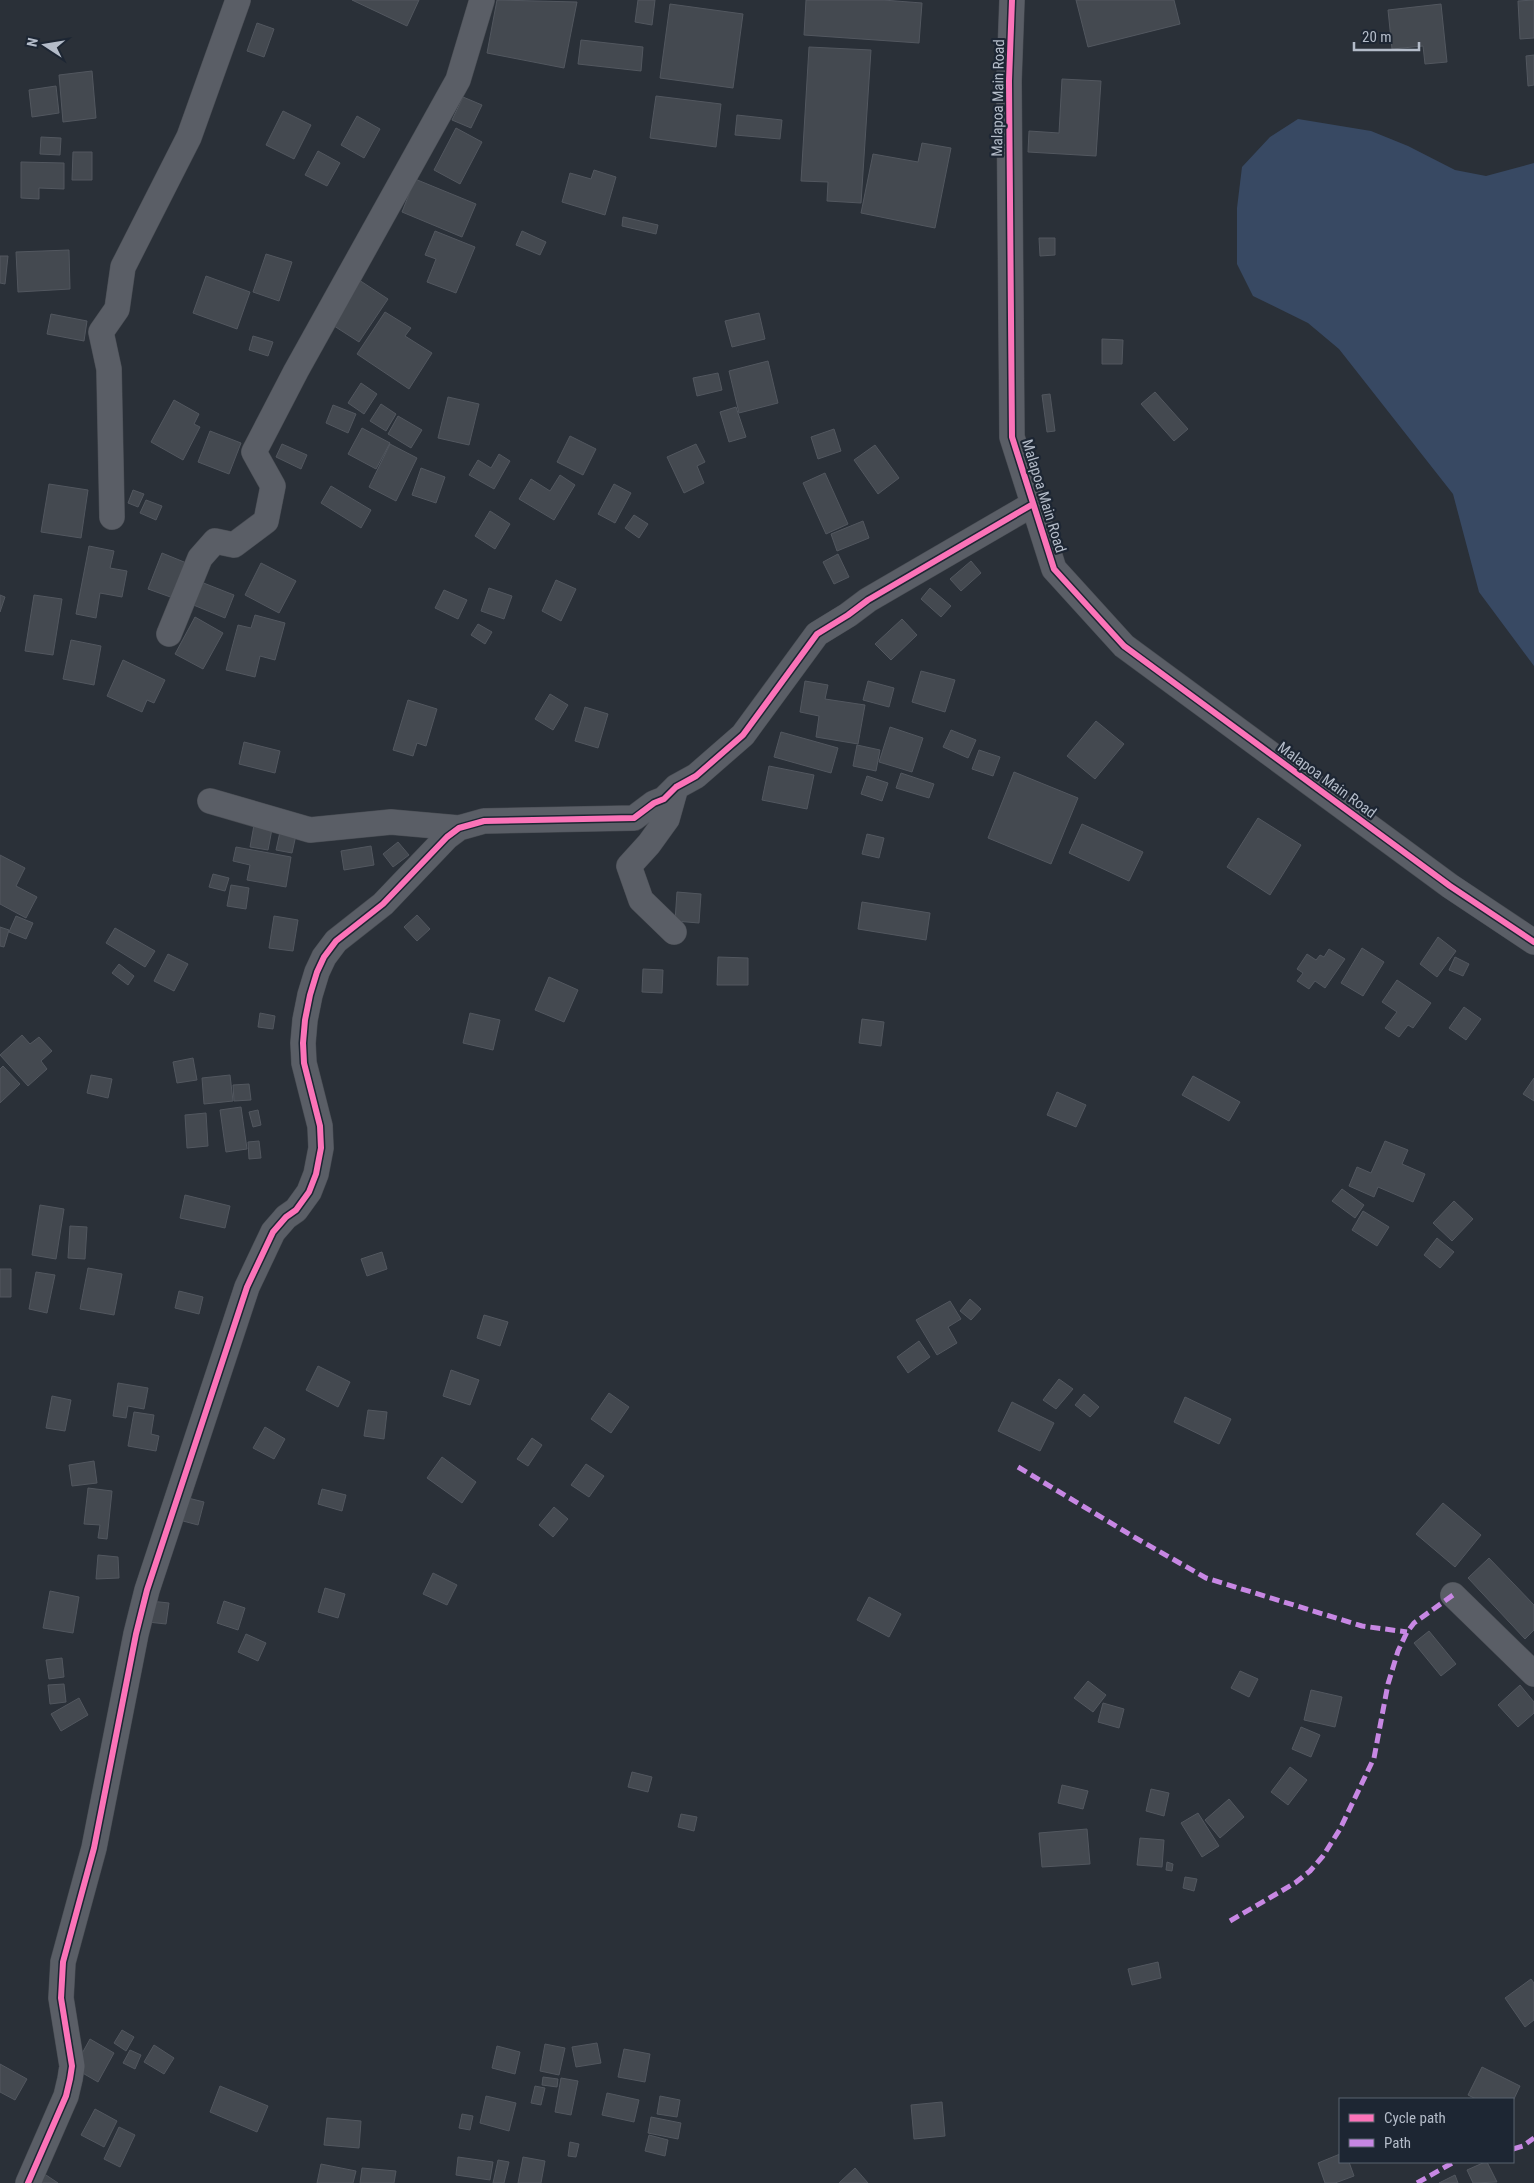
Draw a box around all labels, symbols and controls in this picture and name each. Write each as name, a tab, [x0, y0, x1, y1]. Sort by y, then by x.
north arrow	[20, 20, 70, 70]
scale bar	[1354, 20, 1419, 52]
text: 20 m	[1362, 28, 1392, 46]
text: N	[24, 36, 41, 48]
street label: Malapoa Main Road	[988, 39, 1008, 157]
street label: Malapoa Main Road	[1018, 437, 1070, 555]
street label: Malapoa Main Road	[1274, 738, 1380, 822]
legend	[1339, 2098, 1514, 2163]
text: Cycle path	[1384, 2109, 1446, 2127]
text: Path	[1384, 2134, 1411, 2152]

